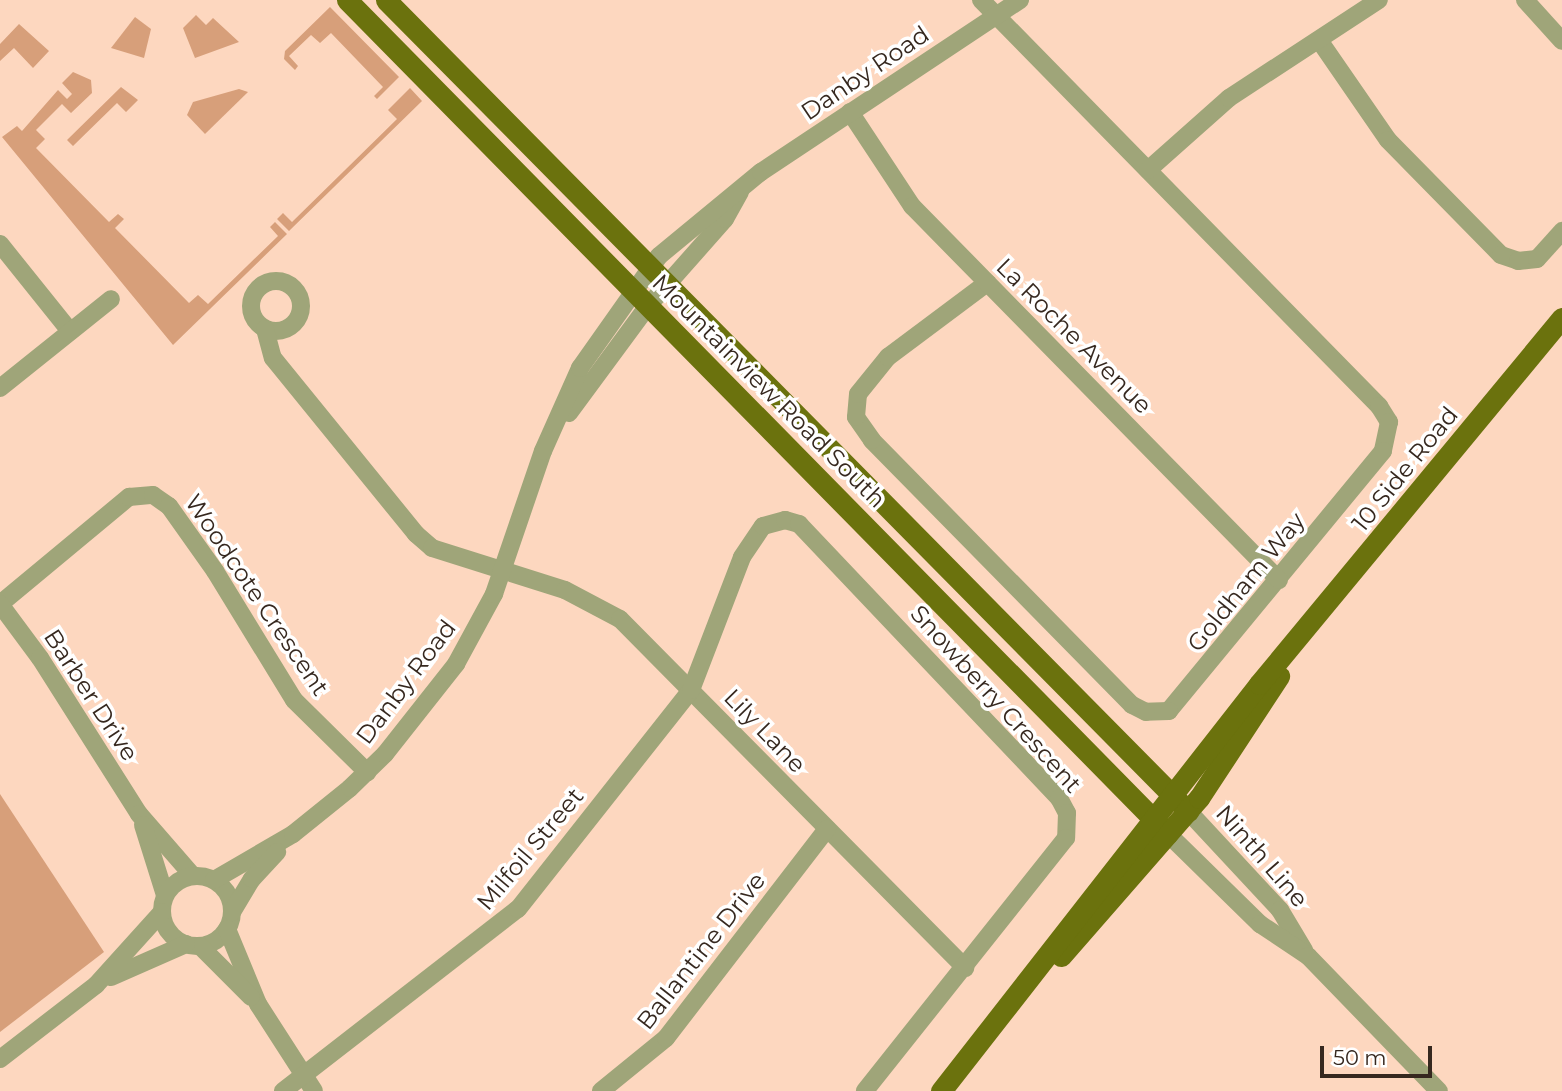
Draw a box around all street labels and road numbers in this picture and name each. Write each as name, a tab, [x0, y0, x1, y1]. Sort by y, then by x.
street label: Danby Road	[796, 20, 934, 126]
street label: La Roche Avenue	[990, 252, 1158, 420]
street label: Mountainview Road South	[646, 268, 892, 514]
street label: 10 Side Road	[1346, 401, 1464, 537]
street label: Woodcote Crescent	[179, 489, 335, 701]
street label: Goldham Way	[1181, 507, 1311, 657]
street label: Snowberry Crescent	[904, 599, 1088, 799]
street label: Danby Road	[350, 614, 462, 750]
street label: Barber Drive	[38, 624, 144, 766]
street label: Lily Lane	[718, 683, 812, 779]
street label: Milfoil Street	[471, 782, 589, 916]
street label: Ninth Line	[1210, 799, 1314, 913]
street label: Ballantine Drive	[631, 867, 771, 1035]

